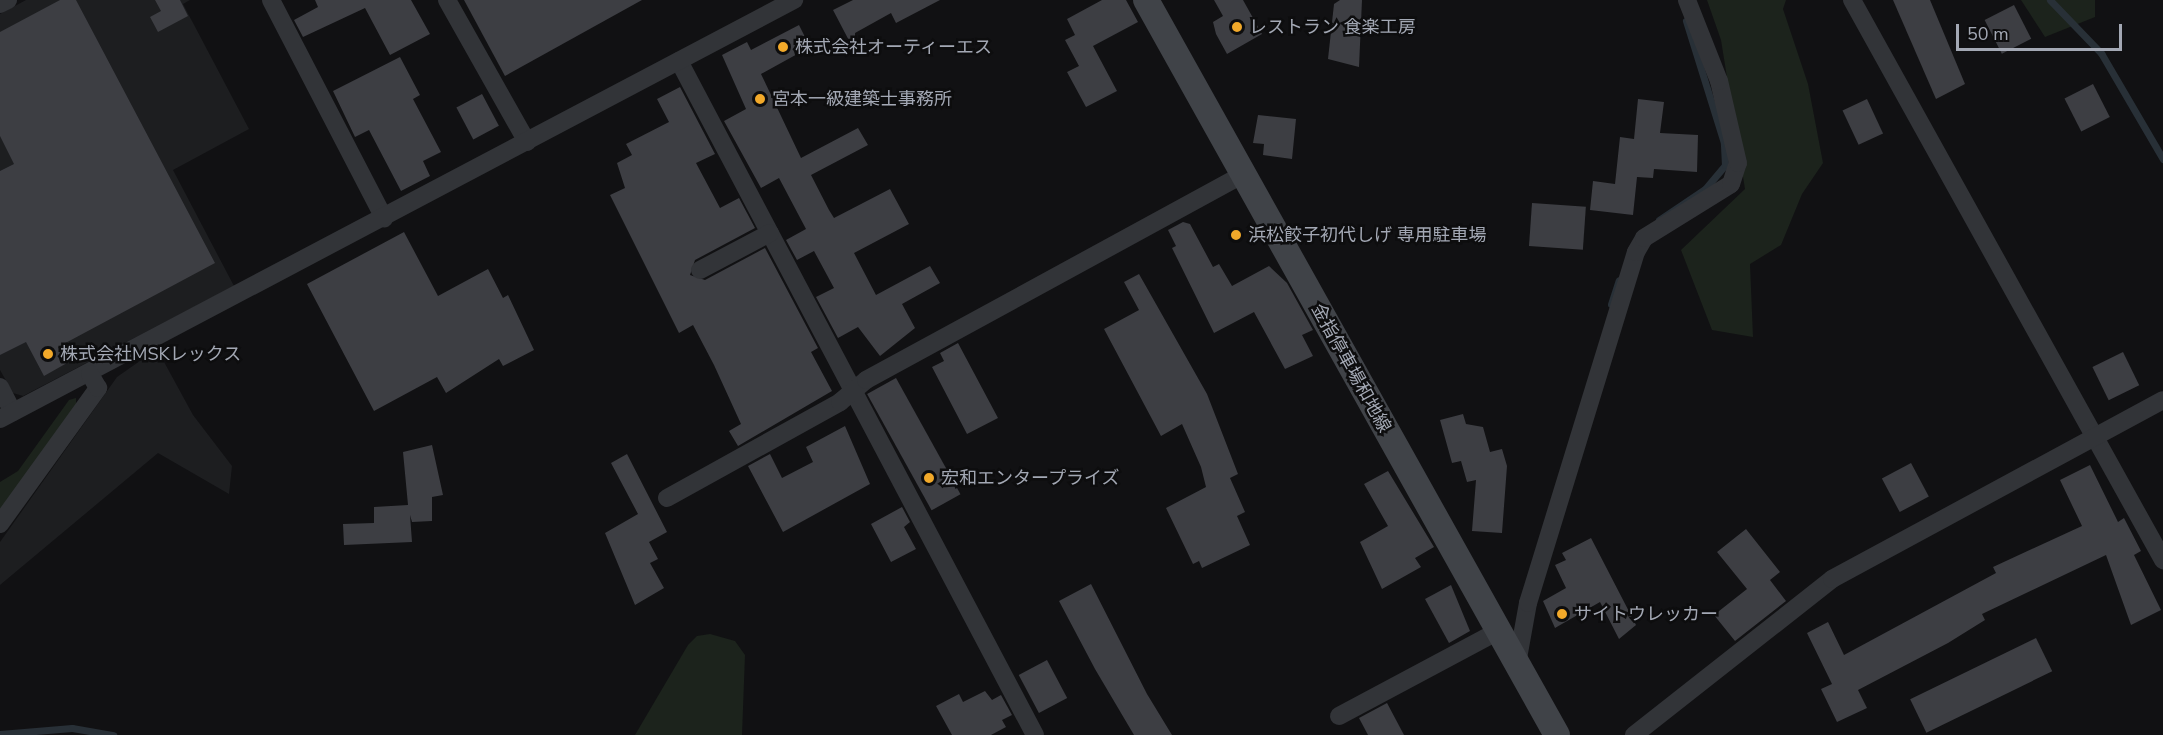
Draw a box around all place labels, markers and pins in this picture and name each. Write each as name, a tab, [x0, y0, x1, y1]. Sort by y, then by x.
place label: レストラン 食楽工房	[1249, 16, 1416, 38]
marker: レストラン 食楽工房	[1230, 20, 1244, 34]
place label: 株式会社オーティーエス	[795, 36, 993, 58]
marker: 株式会社オーティーエス	[776, 40, 790, 54]
place label: 宮本一級建築士事務所	[772, 88, 952, 110]
marker: 宮本一級建築士事務所	[753, 92, 767, 106]
place label: 浜松餃子初代しげ 専用駐車場	[1248, 224, 1487, 246]
marker: 浜松餃子初代しげ 専用駐車場	[1229, 228, 1243, 242]
place label: 株式会社MSKレックス	[60, 343, 242, 365]
marker: 株式会社MSKレックス	[41, 347, 55, 361]
place label: 宏和エンタープライズ	[941, 467, 1121, 489]
marker: 宏和エンタープライズ	[922, 471, 936, 485]
place label: サイトウレッカー	[1574, 603, 1718, 625]
marker: サイトウレッカー	[1555, 607, 1569, 621]

